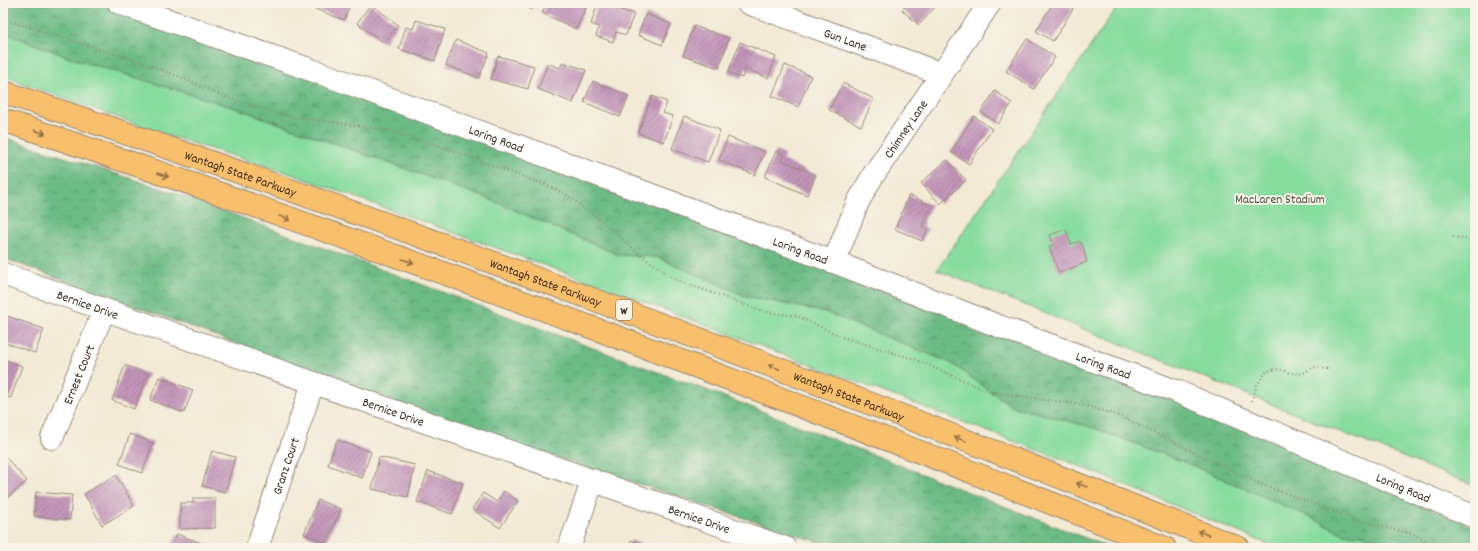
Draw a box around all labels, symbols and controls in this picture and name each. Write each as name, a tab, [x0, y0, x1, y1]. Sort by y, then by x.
street label: Gun Lane	[821, 25, 869, 58]
street label: Chimney Lane	[880, 97, 934, 163]
street label: Loring Road	[466, 121, 526, 159]
one-way arrow	[33, 129, 46, 136]
street label: Wantagh State Parkway	[181, 147, 299, 204]
one-way arrow	[156, 171, 168, 179]
park label: MacLaren Stadium	[1235, 191, 1325, 210]
one-way arrow	[279, 214, 291, 222]
street label: Loring Road	[770, 233, 830, 271]
street label: Wantagh State Parkway	[487, 255, 604, 313]
one-way arrow	[401, 258, 413, 266]
street label: Bernice Drive	[54, 287, 121, 326]
road number: W	[616, 300, 632, 320]
street label: Ernest Court	[60, 342, 101, 408]
street label: Loring Road	[1073, 348, 1133, 386]
one-way arrow	[768, 362, 780, 370]
street label: Wantagh State Parkway	[790, 368, 907, 428]
street label: Bernice Drive	[359, 394, 427, 433]
one-way arrow	[955, 434, 967, 442]
street label: Granz Court	[269, 435, 306, 497]
street label: Loring Road	[1372, 469, 1433, 509]
one-way arrow	[1076, 481, 1088, 489]
street label: Bernice Drive	[665, 501, 732, 540]
one-way arrow	[1197, 529, 1209, 537]

